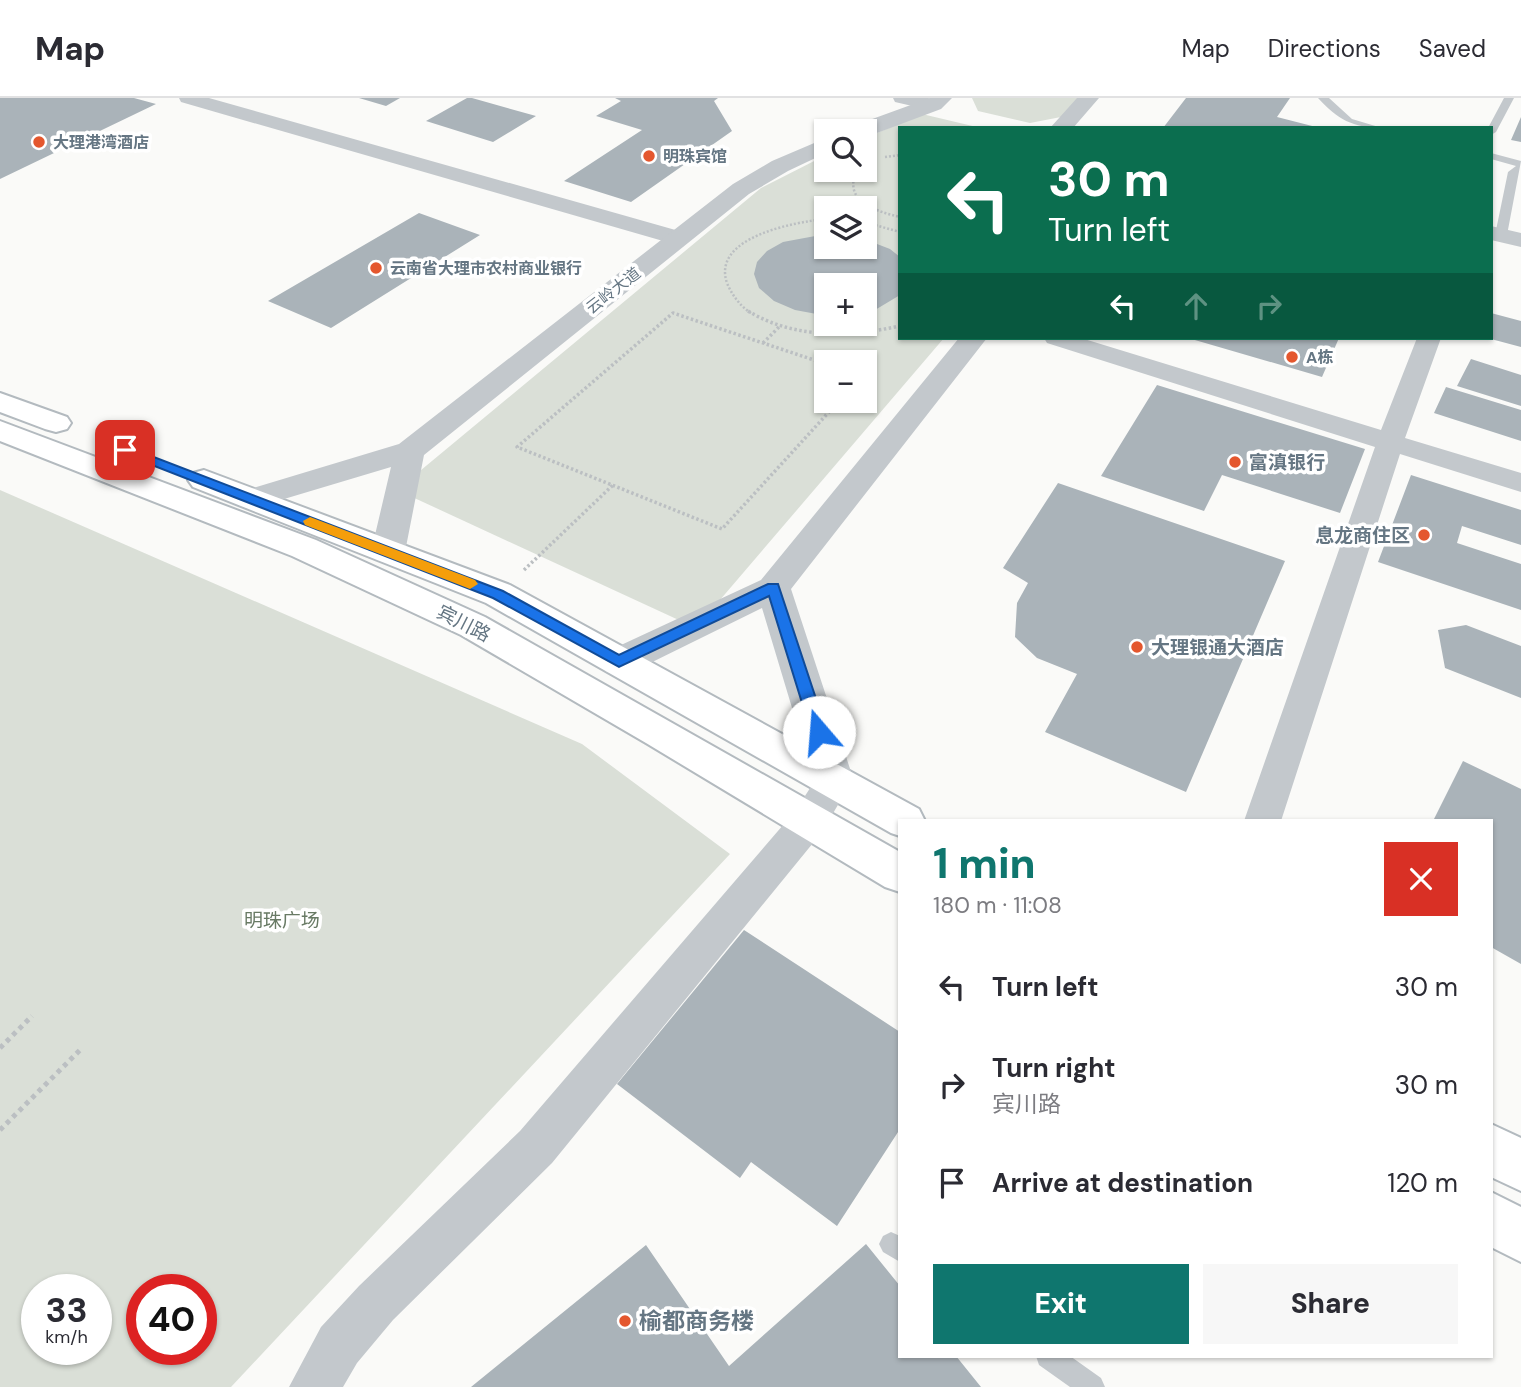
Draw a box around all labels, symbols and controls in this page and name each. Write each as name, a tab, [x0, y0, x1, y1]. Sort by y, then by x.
text: Map	[35, 27, 105, 70]
text: Map	[1182, 33, 1230, 64]
text: Directions	[1268, 33, 1381, 64]
text: Saved	[1419, 33, 1486, 64]
map controls	[814, 119, 877, 413]
button: search	[814, 119, 877, 182]
place label: 大理港湾酒店	[53, 132, 149, 153]
marker: 大理港湾酒店	[31, 134, 47, 150]
place label: 明珠宾馆	[663, 146, 727, 167]
text: 30 m	[1048, 147, 1170, 211]
marker: 明珠宾馆	[641, 148, 657, 164]
icon: left	[933, 154, 1024, 245]
button: layers	[814, 196, 877, 259]
text: Turn left	[1048, 209, 1170, 251]
place label: 云南省大理市农村商业银行	[390, 258, 582, 279]
marker: 云南省大理市农村商业银行	[368, 260, 384, 276]
street label: 云岭大道	[582, 262, 645, 318]
button: +	[814, 273, 877, 336]
icon: left	[1104, 287, 1142, 325]
icon: ahead	[1177, 287, 1215, 325]
icon: right	[1250, 287, 1288, 325]
place label: A栋	[1306, 347, 1333, 368]
marker: A栋	[1284, 349, 1300, 365]
button: −	[814, 350, 877, 413]
pin	[95, 420, 155, 480]
icon: arrive	[106, 431, 144, 469]
place label: 富滇银行	[1249, 450, 1325, 475]
marker: 富滇银行	[1227, 454, 1243, 470]
place label: 息龙商住区	[1315, 523, 1410, 548]
marker: 息龙商住区	[1416, 527, 1432, 543]
street label: 宾川路	[433, 599, 495, 648]
place label: 大理银通大酒店	[1151, 635, 1284, 660]
marker: 大理银通大酒店	[1129, 639, 1145, 655]
position arrow	[782, 695, 856, 769]
text: 1 min	[933, 836, 1036, 891]
button: close	[1384, 842, 1458, 916]
text: 180 m · 11:08	[933, 890, 1062, 920]
park label: 明珠广场	[244, 908, 320, 933]
icon: left	[933, 968, 971, 1006]
text: Turn left	[992, 970, 1099, 1004]
text: 30 m	[1395, 970, 1458, 1004]
text: Turn right	[992, 1051, 1116, 1085]
icon: right	[933, 1066, 971, 1104]
text: 30 m	[1395, 1068, 1458, 1102]
text: 宾川路	[992, 1089, 1061, 1119]
icon: arrive	[933, 1164, 971, 1202]
text: Arrive at destination	[992, 1166, 1253, 1200]
text: 120 m	[1387, 1166, 1458, 1200]
button: Exit	[933, 1264, 1189, 1344]
button: Share	[1203, 1264, 1458, 1344]
speed limit sign: 40	[126, 1274, 217, 1365]
text: 33	[45, 1287, 88, 1333]
place label: 榆都商务楼	[639, 1306, 754, 1336]
marker: 榆都商务楼	[617, 1313, 633, 1329]
text: km/h	[45, 1325, 88, 1349]

